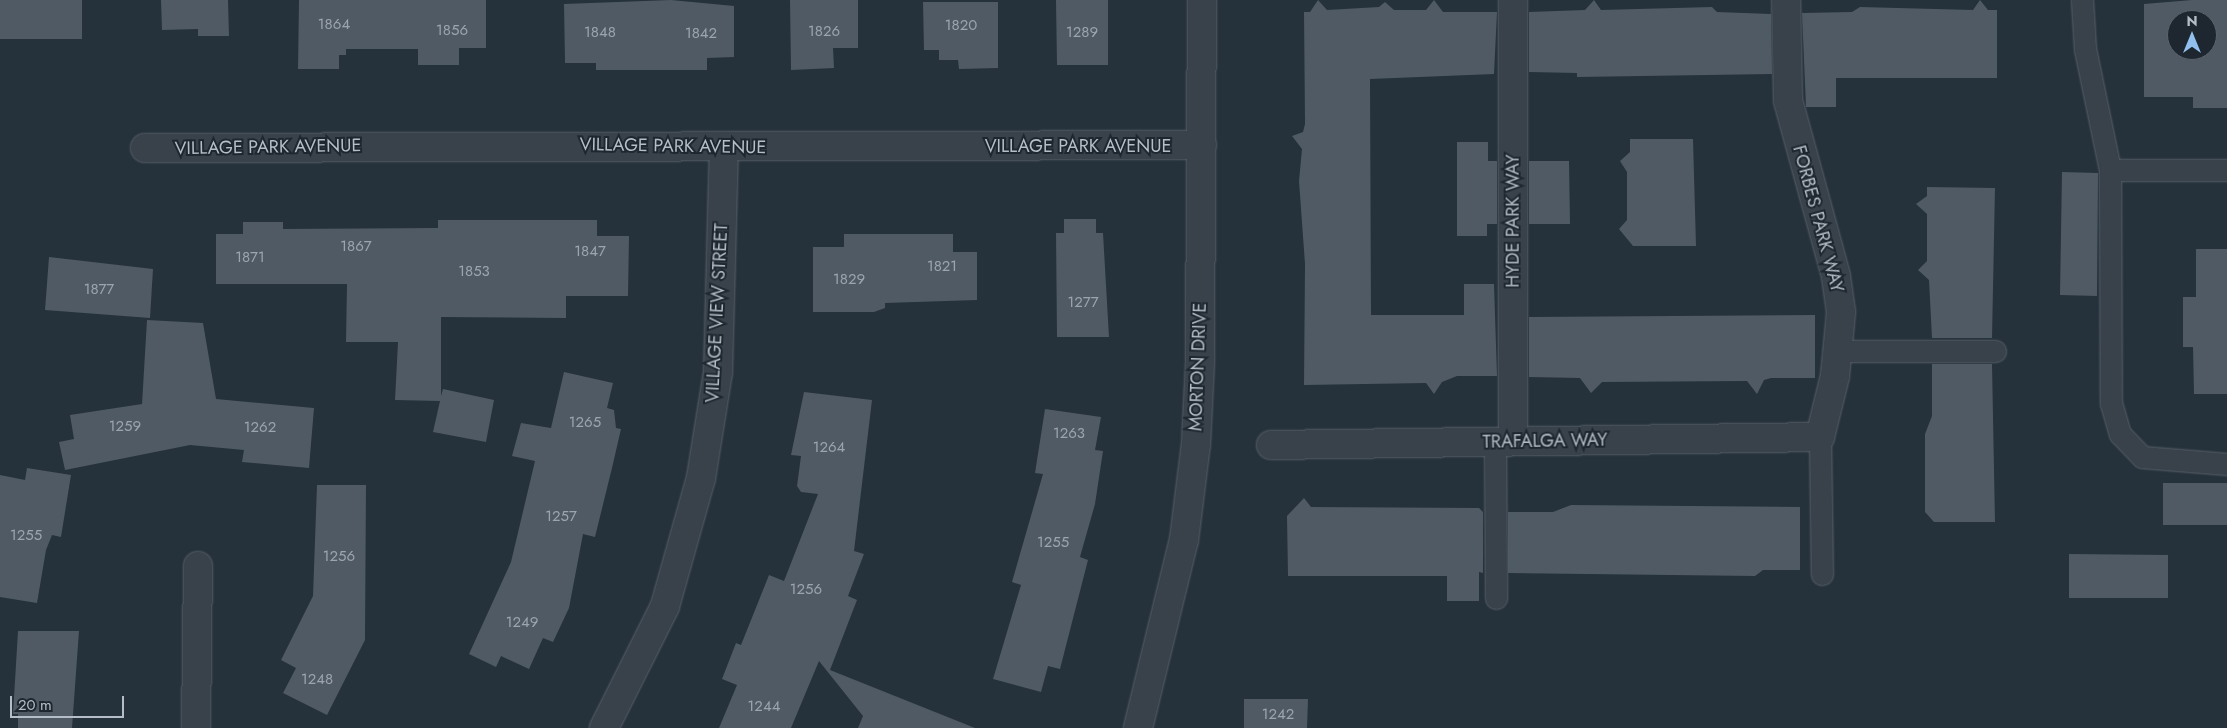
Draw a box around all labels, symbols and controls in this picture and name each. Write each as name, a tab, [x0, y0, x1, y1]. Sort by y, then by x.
north arrow	[2167, 10, 2217, 60]
text: N	[2186, 11, 2198, 31]
house number: 1864	[318, 16, 350, 34]
house number: 1820	[945, 17, 977, 35]
house number: 1856	[436, 22, 468, 40]
house number: 1826	[808, 23, 840, 41]
house number: 1848	[584, 24, 616, 42]
house number: 1289	[1066, 24, 1098, 42]
house number: 1842	[685, 25, 717, 43]
street label: VILLAGE PARK AVENUE	[579, 134, 767, 158]
street label: VILLAGE PARK AVENUE	[174, 135, 362, 159]
street label: VILLAGE PARK AVENUE	[985, 135, 1171, 157]
street label: FORBES PARK WAY	[1788, 143, 1848, 295]
street label: HYDE PARK WAY	[1502, 154, 1524, 288]
street label: VILLAGE VIEW STREET	[702, 223, 732, 403]
house number: 1867	[340, 238, 372, 256]
house number: 1847	[574, 243, 606, 261]
house number: 1871	[235, 249, 265, 267]
house number: 1821	[927, 258, 957, 276]
house number: 1853	[458, 263, 490, 281]
house number: 1829	[833, 271, 865, 289]
house number: 1877	[84, 281, 114, 299]
house number: 1277	[1067, 294, 1099, 312]
street label: MORTON DRIVE	[1185, 302, 1211, 432]
house number: 1265	[569, 414, 601, 432]
house number: 1259	[109, 418, 141, 436]
house number: 1262	[244, 419, 276, 437]
house number: 1263	[1053, 425, 1085, 443]
street label: TRAFALGA WAY	[1482, 429, 1608, 453]
house number: 1264	[813, 439, 845, 457]
house number: 1257	[545, 508, 577, 526]
house number: 1255	[10, 527, 42, 545]
house number: 1255	[1037, 534, 1069, 552]
house number: 1256	[323, 548, 355, 566]
house number: 1256	[790, 581, 822, 599]
house number: 1249	[506, 614, 538, 632]
house number: 1248	[301, 671, 333, 689]
scale bar	[12, 686, 126, 718]
text: 20 m	[18, 694, 52, 716]
house number: 1244	[748, 698, 780, 716]
house number: 1242	[1262, 706, 1294, 724]

